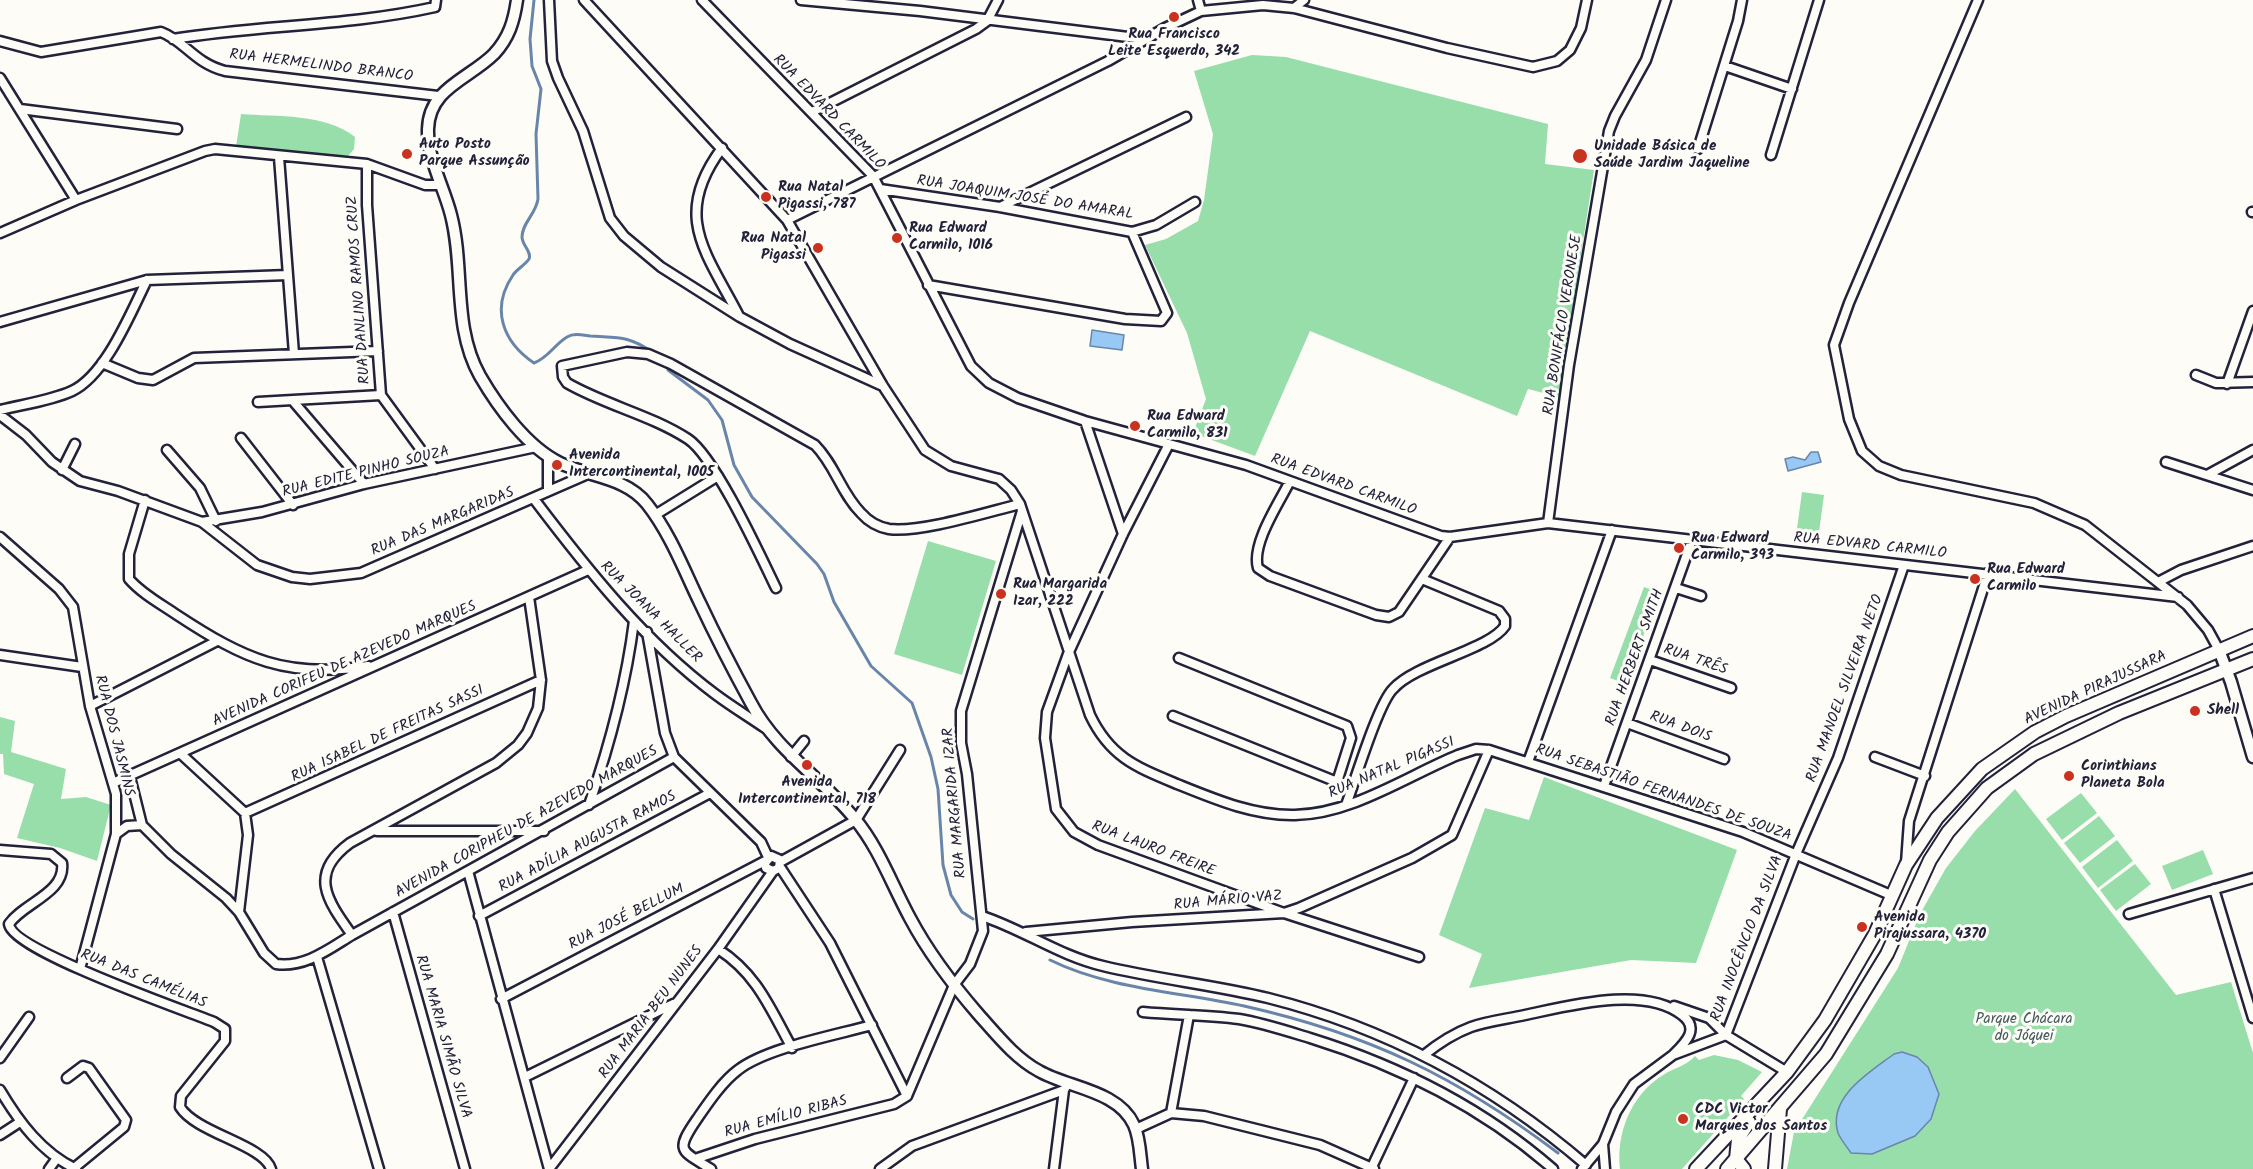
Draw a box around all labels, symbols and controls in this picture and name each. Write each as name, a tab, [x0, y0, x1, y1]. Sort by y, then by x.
marker: Rua Francisco Leite Esquerdo, 342	[1167, 10, 1181, 24]
place label: Rua Francisco Leite Esquerdo, 342	[1108, 26, 1240, 61]
street label: RUA HERMELINDO BRANCO	[228, 47, 414, 87]
street label: RUA EDVARD CARMILO	[768, 52, 888, 174]
place label: Auto Posto Parque Assunção	[419, 136, 530, 171]
place label: Unidade Básica de Saúde Jardim Jaqueline	[1594, 138, 1750, 173]
marker: Auto Posto Parque Assunção	[400, 147, 414, 161]
marker: Unidade Básica de Saúde Jardim Jaqueline	[1571, 147, 1589, 165]
street label: RUA JOAQUIM JOSÉ DO AMARAL	[915, 173, 1135, 225]
place label: Rua Natal Pigassi, 787	[778, 179, 856, 214]
marker: Rua Natal Pigassi, 787	[759, 190, 773, 204]
street label: RUA DANLINO RAMOS CRUZ	[344, 195, 376, 385]
place label: Rua Edward Carmilo, 1016	[909, 220, 993, 255]
place label: Rua Natal Pigassi	[741, 230, 806, 265]
marker: Rua Edward Carmilo, 1016	[890, 231, 904, 245]
street label: RUA BONIFÁCIO VERONESE	[1541, 233, 1587, 417]
marker: Rua Natal Pigassi	[811, 241, 825, 255]
place label: Rua Edward Carmilo, 831	[1147, 408, 1228, 443]
marker: Rua Edward Carmilo, 831	[1128, 419, 1142, 433]
street label: RUA EDITE PINHO SOUZA	[281, 444, 451, 502]
place label: Avenida Intercontinental, 1005	[569, 447, 714, 482]
street label: RUA EDVARD CARMILO	[1268, 451, 1418, 521]
marker: Avenida Intercontinental, 1005	[550, 458, 564, 472]
street label: RUA DAS MARGARIDAS	[369, 485, 517, 561]
place label: Rua Edward Carmilo, 393	[1691, 530, 1774, 565]
street label: RUA EDVARD CARMILO	[1793, 530, 1947, 564]
marker: Rua Edward Carmilo, 393	[1672, 541, 1686, 555]
street label: RUA JOANA HALLER	[595, 558, 705, 668]
place label: Rua Edward Carmilo	[1987, 561, 2065, 596]
marker: Rua Edward Carmilo	[1968, 572, 1982, 586]
place label: Rua Margarida Izar, 222	[1013, 576, 1107, 611]
marker: Rua Margarida Izar, 222	[994, 587, 1008, 601]
street label: RUA HERBERT SMITH	[1603, 587, 1669, 729]
street label: RUA MANOEL SILVEIRA NETO	[1804, 593, 1888, 785]
street label: AVENIDA CORIFEU DE AZEVEDO MARQUES	[210, 598, 480, 732]
street label: RUA TRÊS	[1661, 642, 1729, 680]
street label: AVENIDA PIRAJUSSARA	[2022, 648, 2170, 730]
street label: RUA DOS JASMINS	[89, 673, 137, 799]
street label: RUA ISABEL DE FREITAS SASSI	[289, 682, 487, 788]
place label: Shell	[2207, 702, 2239, 720]
marker: Shell	[2188, 704, 2202, 718]
street label: RUA DOIS	[1647, 709, 1713, 747]
street label: RUA MARGARIDA IZAR	[940, 727, 972, 879]
street label: RUA NATAL PIGASSI	[1326, 734, 1458, 804]
street label: RUA SEBASTIÃO FERNANDES DE SOUZA	[1533, 742, 1793, 846]
street label: AVENIDA CORIPHEU DE AZEVEDO MARQUES	[393, 743, 661, 903]
marker: Avenida Intercontinental, 718	[800, 758, 814, 772]
place label: Corinthians Planeta Bola	[2081, 758, 2165, 793]
marker: Corinthians Planeta Bola	[2062, 769, 2076, 783]
place label: Avenida Intercontinental, 718	[738, 774, 876, 809]
street label: RUA ADÍLIA AUGUSTA RAMOS	[496, 788, 680, 898]
street label: RUA LAURO FREIRE	[1089, 818, 1217, 882]
street label: RUA INOCÊNCIO DA SILVA	[1708, 853, 1788, 1025]
street label: RUA JOSÉ BELLUM	[566, 881, 688, 955]
street label: RUA MÁRIO VAZ	[1173, 888, 1283, 916]
place label: Avenida Pirajussara, 4370	[1874, 909, 1986, 944]
marker: Avenida Pirajussara, 4370	[1855, 920, 1869, 934]
street label: RUA MARIA BEU NUNES	[596, 943, 708, 1083]
street label: RUA DAS CAMÉLIAS	[77, 947, 209, 1013]
street label: RUA MARIA SIMÃO SILVA	[410, 953, 474, 1121]
park label: Parque Chácara do Jóquei	[1975, 1011, 2073, 1046]
street label: RUA EMÍLIO RIBAS	[723, 1093, 849, 1143]
place label: CDC Victor Marques dos Santos	[1695, 1101, 1827, 1136]
marker: CDC Victor Marques dos Santos	[1676, 1112, 1690, 1126]

